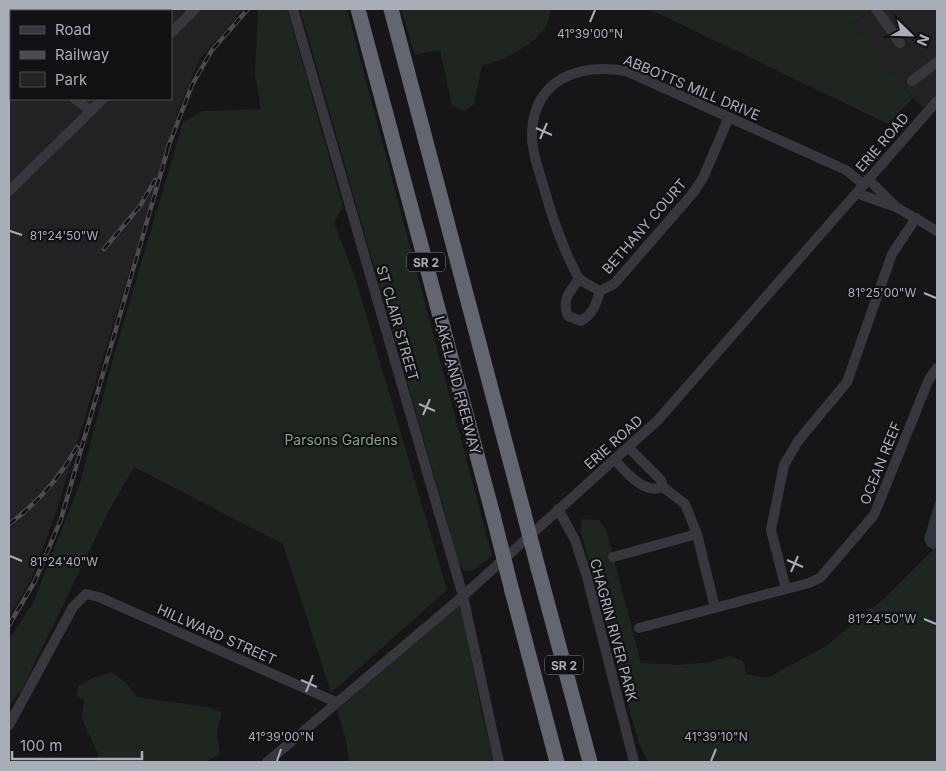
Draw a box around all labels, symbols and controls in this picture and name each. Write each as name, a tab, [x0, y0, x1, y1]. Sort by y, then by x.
legend	[10, 10, 172, 100]
north arrow	[886, 10, 936, 60]
text: Road	[55, 20, 91, 39]
text: 41°39'00"N	[557, 26, 623, 41]
text: N	[914, 32, 933, 49]
text: Railway	[55, 45, 110, 64]
street label: ABBOTTS MILL DRIVE	[621, 51, 763, 123]
text: Park	[55, 70, 88, 89]
street label: ERIE ROAD	[852, 109, 912, 175]
street label: BETHANY COURT	[598, 175, 690, 277]
text: 81°24'50"W	[30, 228, 98, 243]
road number: SR 2	[407, 252, 445, 272]
street label: ST CLAIR STREET	[373, 263, 423, 383]
text: 81°25'00"W	[848, 285, 916, 300]
street label: LAKELAND FREEWAY	[431, 314, 485, 457]
street label: ERIE ROAD	[580, 411, 646, 473]
street label: OCEAN REEF	[856, 419, 904, 507]
park label: Parsons Gardens	[284, 431, 398, 448]
text: 81°24'40"W	[30, 554, 98, 569]
street label: CHAGRIN RIVER PARK	[587, 557, 641, 704]
street label: HILLWARD STREET	[155, 600, 279, 668]
text: 81°24'50"W	[848, 611, 916, 626]
road number: SR 2	[545, 656, 583, 674]
scale bar	[12, 728, 142, 760]
text: 41°39'00"N	[248, 729, 314, 744]
text: 41°39'10"N	[684, 729, 748, 744]
text: 100 m	[20, 736, 62, 755]

